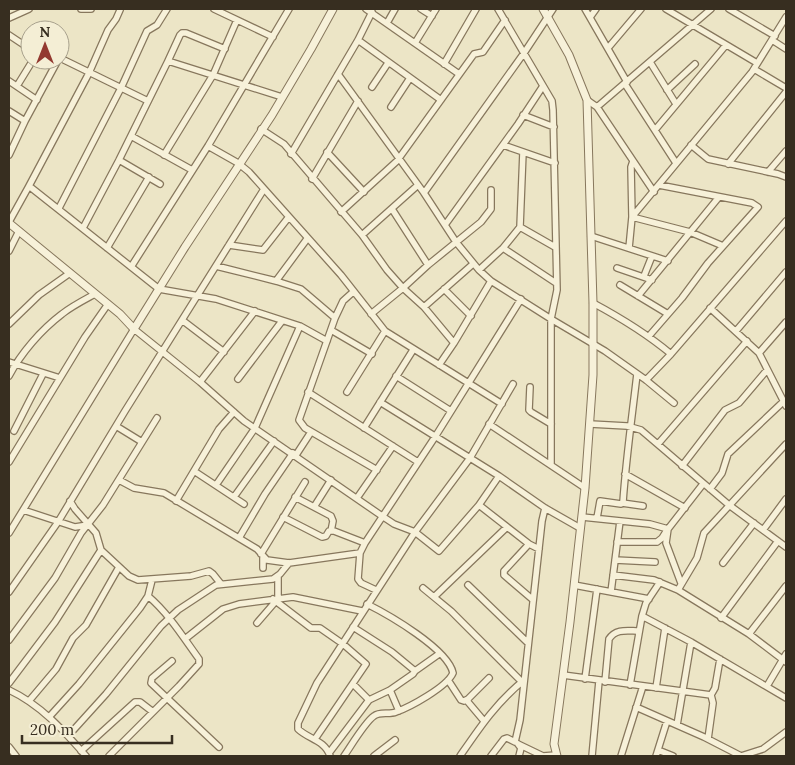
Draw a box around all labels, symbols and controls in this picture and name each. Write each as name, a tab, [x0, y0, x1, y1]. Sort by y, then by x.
north arrow	[20, 20, 70, 70]
text: N	[40, 23, 51, 41]
scale bar	[22, 712, 172, 744]
text: 200 m	[30, 720, 74, 739]

